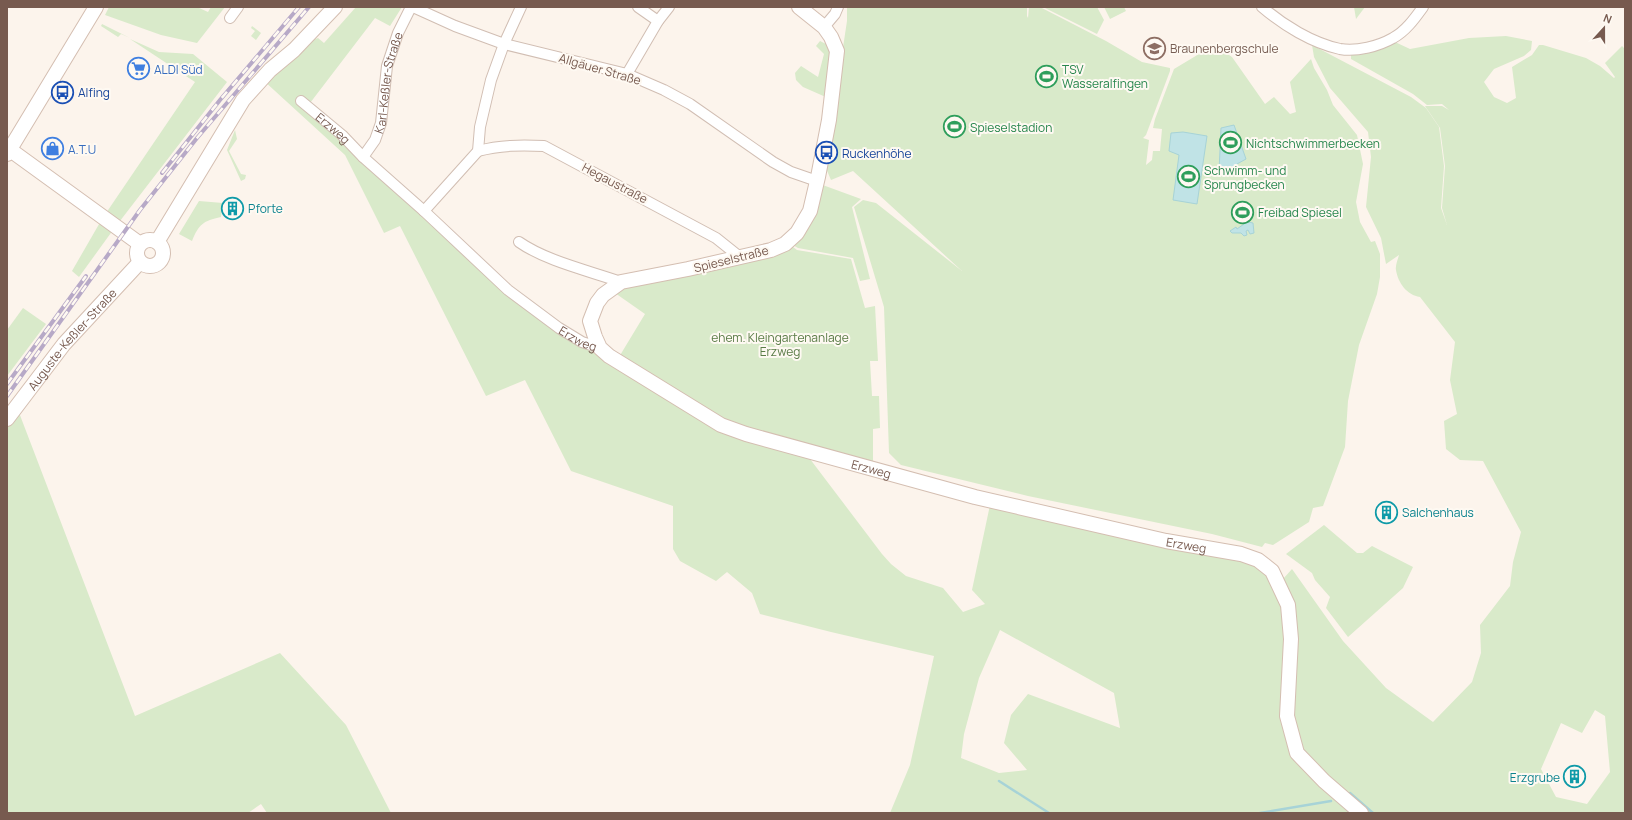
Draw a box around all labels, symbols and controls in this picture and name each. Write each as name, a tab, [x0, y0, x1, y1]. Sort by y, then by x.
north arrow	[1584, 8, 1624, 48]
text: N	[1601, 10, 1614, 27]
street label: Karl-Keßler-Straße	[370, 30, 406, 136]
school or university icon: Braunenbergschule	[1142, 35, 1168, 61]
place label: Braunenbergschule	[1170, 40, 1279, 57]
street label: Allgäuer Straße	[557, 49, 643, 89]
supermarket icon: ALDI Süd	[126, 56, 152, 82]
place label: ALDI Süd	[154, 61, 203, 78]
place label: TSV Wasseralfingen	[1062, 61, 1148, 92]
sports icon: TSV Wasseralfingen	[1033, 63, 1059, 89]
bus stop icon: Alfing	[50, 79, 76, 105]
place label: Alfing	[78, 84, 110, 101]
street label: Erzweg	[312, 108, 354, 147]
sports icon: Spieselstadion	[941, 114, 967, 140]
place label: Spieselstadion	[970, 119, 1052, 136]
sports icon: Nichtschwimmerbecken	[1217, 130, 1243, 156]
place label: Nichtschwimmerbecken	[1246, 135, 1380, 152]
shop icon: A.T.U	[39, 136, 65, 162]
bus stop icon: Ruckenhöhe	[813, 140, 839, 166]
place label: A.T.U	[68, 141, 96, 158]
place label: Ruckenhöhe	[842, 145, 912, 162]
street label: Hegaustraße	[579, 159, 651, 207]
place label: Schwimm- und Sprungbecken	[1204, 162, 1286, 193]
sports icon: Schwimm- und Sprungbecken	[1175, 164, 1201, 190]
building icon: Pforte	[220, 195, 246, 221]
sports icon: Freibad Spiesel	[1230, 199, 1256, 225]
place label: Pforte	[248, 200, 283, 217]
place label: Freibad Spiesel	[1258, 204, 1342, 221]
street label: Spieselstraße	[692, 241, 770, 277]
street label: Auguste-Keßler-Straße	[23, 284, 120, 394]
street label: Erzweg	[556, 322, 599, 355]
park label: ehem. Kleingartenanlage Erzweg	[711, 329, 849, 360]
street label: Erzweg	[850, 455, 893, 482]
building icon: Salchenhaus	[1374, 499, 1400, 525]
place label: Salchenhaus	[1402, 504, 1474, 521]
street label: Erzweg	[1165, 533, 1208, 556]
building icon: Erzgrube	[1562, 764, 1588, 790]
place label: Erzgrube	[1510, 769, 1560, 786]

